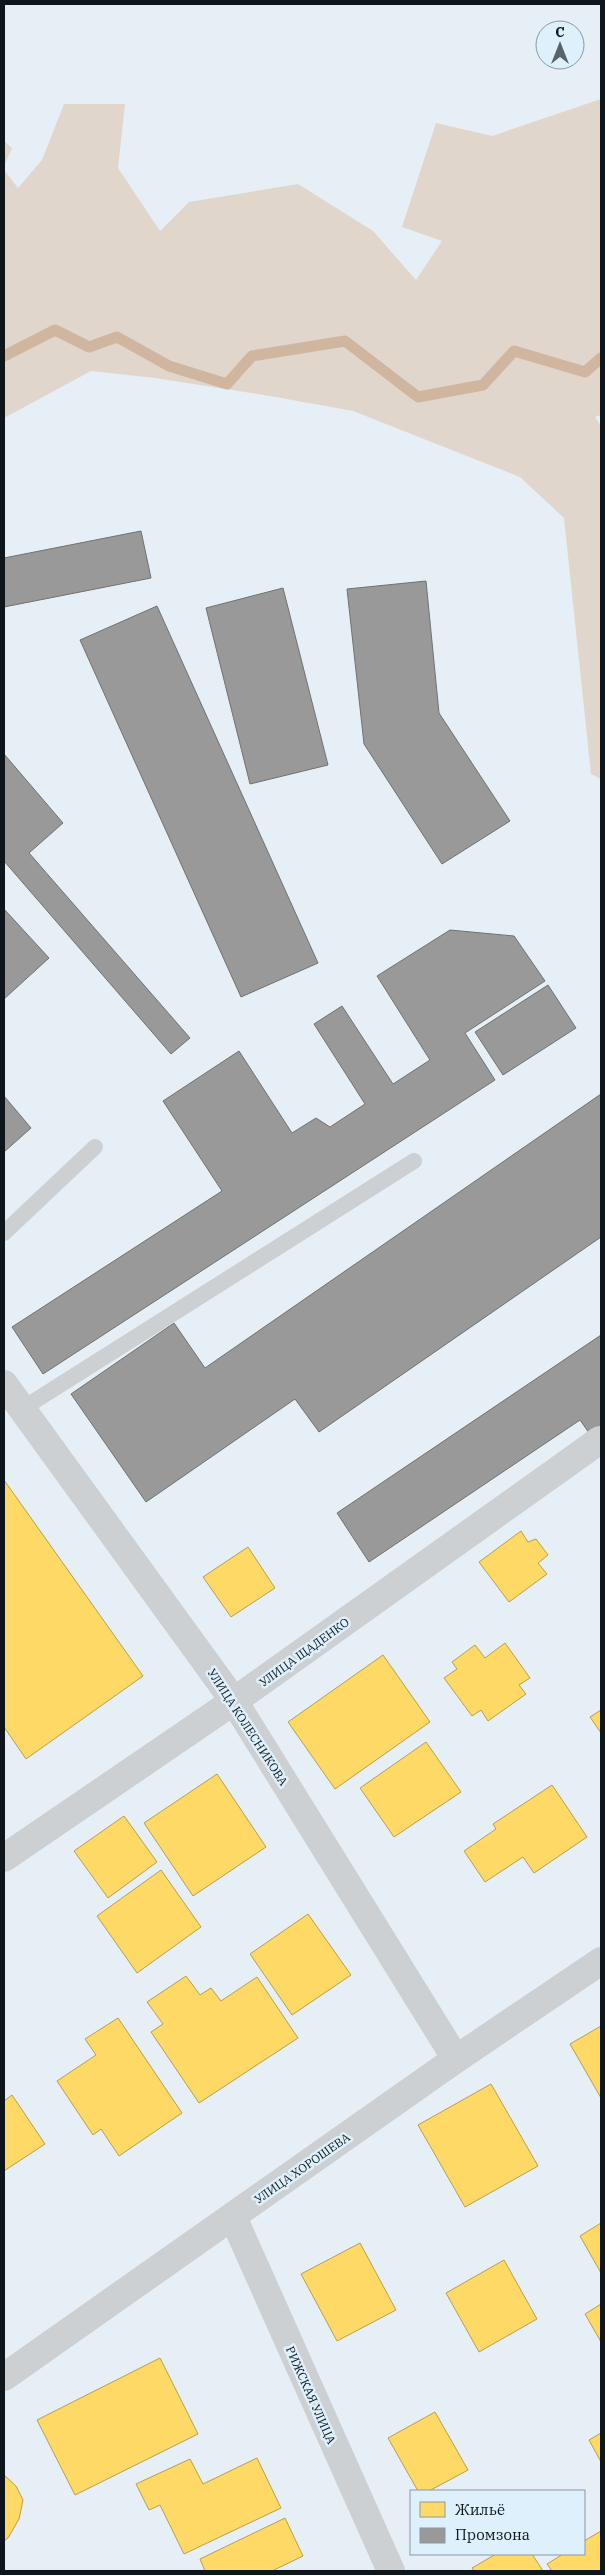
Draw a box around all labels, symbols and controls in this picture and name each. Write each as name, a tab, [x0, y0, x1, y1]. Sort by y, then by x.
north arrow	[535, 20, 585, 70]
text: С	[555, 23, 565, 41]
street label: УЛИЦА ЩАДЕНКО	[256, 1614, 352, 1690]
street label: УЛИЦА КОЛЕСНИКОВА	[205, 1666, 292, 1789]
street label: УЛИЦА ХОРОШЕВА	[251, 2129, 353, 2207]
street label: РИЖСКАЯ УЛИЦА	[283, 2344, 340, 2447]
legend	[410, 2490, 585, 2555]
text: Жильё	[455, 2500, 505, 2519]
text: Промзона	[455, 2525, 530, 2544]

